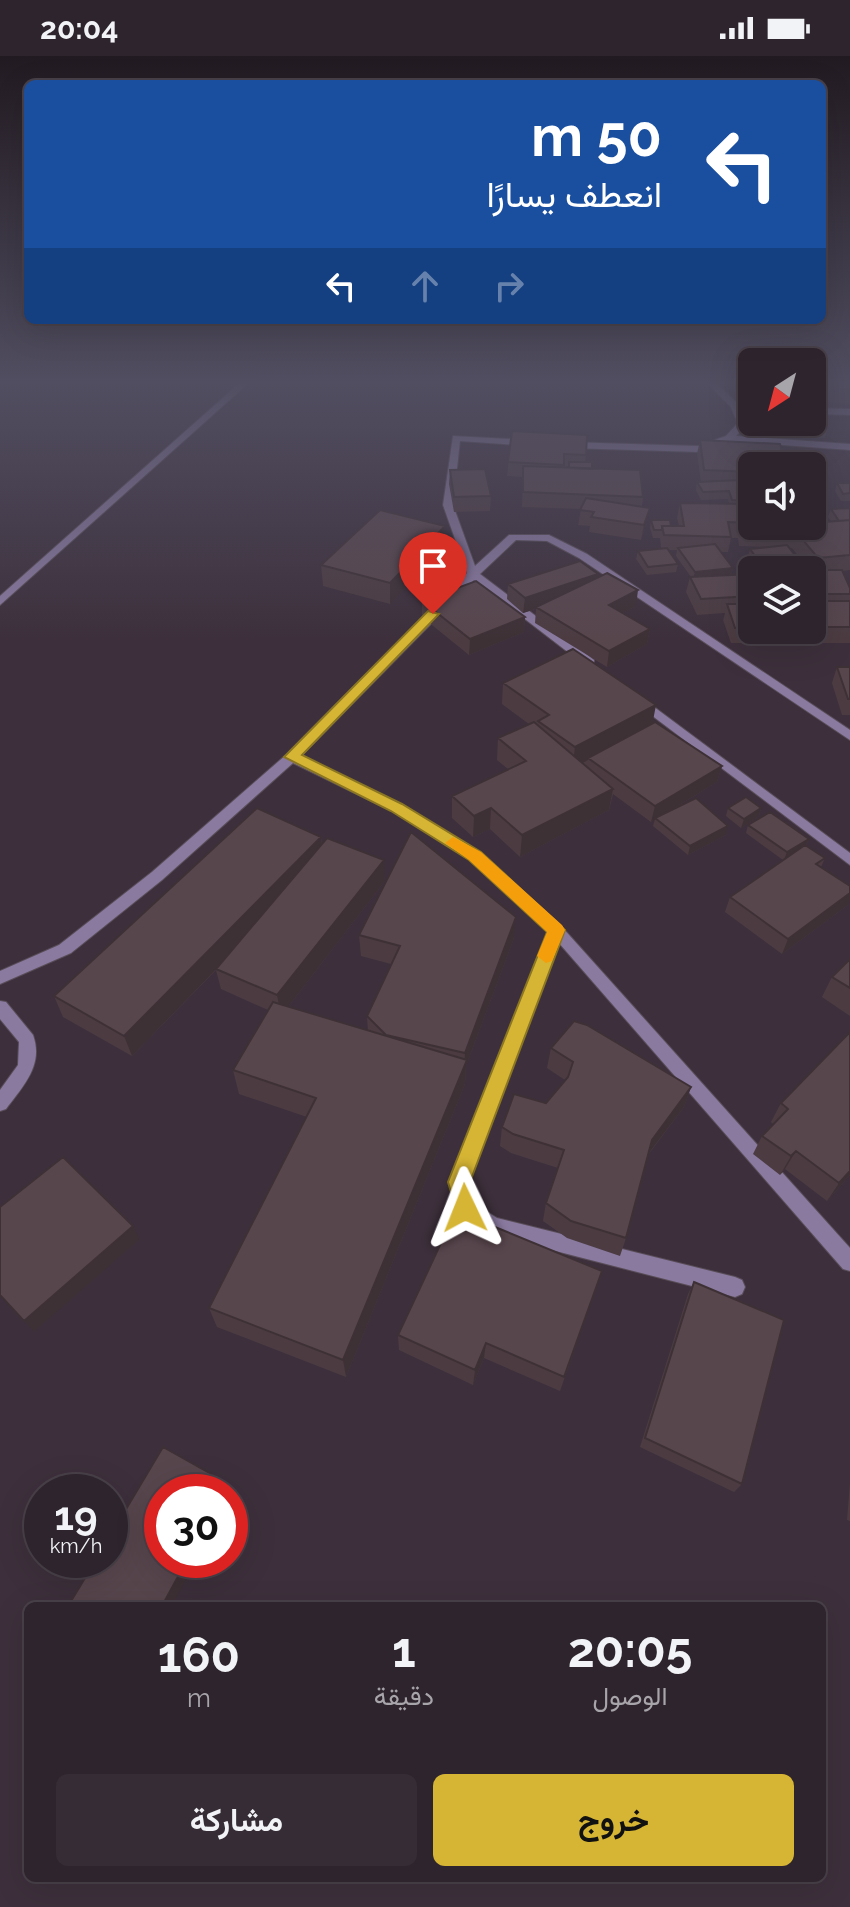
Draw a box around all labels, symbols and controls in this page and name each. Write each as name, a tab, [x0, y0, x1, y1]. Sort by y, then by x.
text: 20:04	[40, 11, 118, 46]
text: 50 m	[531, 103, 662, 169]
icon: left	[690, 112, 794, 216]
text: انعطف يسارًا	[487, 173, 662, 215]
icon: left	[319, 264, 363, 308]
icon: ahead	[403, 264, 447, 308]
icon: right	[487, 264, 531, 308]
north arrow	[738, 348, 826, 436]
map controls	[738, 348, 826, 644]
button: sound	[738, 452, 826, 540]
pin	[399, 532, 467, 614]
icon: arrive	[411, 544, 455, 588]
button: layers	[738, 556, 826, 644]
position arrow	[423, 1166, 507, 1250]
speed limit sign: 30	[144, 1474, 248, 1578]
text: 19	[54, 1492, 98, 1539]
text: km/h	[50, 1534, 102, 1558]
text: 1	[392, 1622, 416, 1678]
text: 20:05	[568, 1622, 692, 1678]
text: 160	[158, 1627, 240, 1683]
text: دقيقة	[374, 1681, 434, 1711]
text: الوصول	[593, 1681, 668, 1711]
text: m	[187, 1683, 211, 1713]
button: مشاركة	[56, 1774, 417, 1866]
button: خروج	[433, 1774, 794, 1866]

